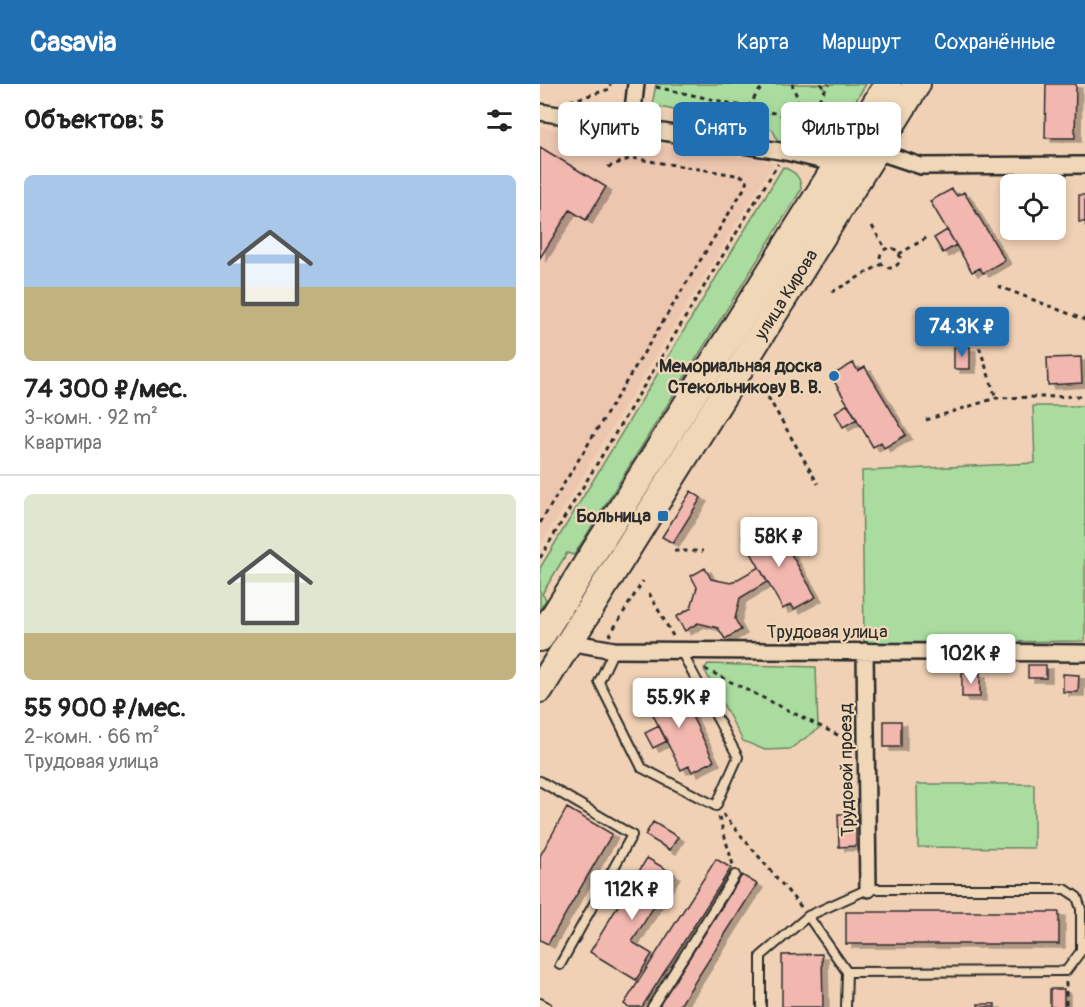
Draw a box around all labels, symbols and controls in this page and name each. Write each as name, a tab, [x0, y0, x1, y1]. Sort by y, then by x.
text: Casavia	[30, 25, 116, 60]
text: Карта	[737, 29, 789, 56]
text: Маршрут	[822, 29, 901, 56]
text: Сохранённые	[934, 29, 1055, 56]
chip: Купить	[558, 102, 661, 156]
chip: Снять	[673, 102, 769, 156]
chip: Фильтры	[781, 102, 901, 156]
text: Объектов: 5	[24, 104, 164, 136]
icon: filters	[483, 104, 516, 137]
map controls	[1000, 174, 1066, 240]
button: locate	[1000, 174, 1066, 240]
icon: home	[216, 214, 324, 322]
street label: улица Кирова	[749, 245, 823, 345]
pin: 74.3K ₽	[907, 307, 1017, 358]
text: 74.3K ₽	[929, 314, 995, 339]
place label: Мемориальная доска Стекольникову В. В.	[659, 355, 823, 399]
marker: Мемориальная доска Стекольникову В. В.	[827, 369, 841, 383]
text: 74 300 ₽/мес.	[24, 373, 188, 405]
text: 3-комн. · 92 m²	[24, 405, 158, 430]
text: Квартира	[24, 430, 102, 455]
place label: Больница	[576, 505, 652, 528]
marker: Больница	[656, 509, 670, 523]
pin: 58K ₽	[737, 517, 821, 568]
text: 58K ₽	[754, 524, 804, 549]
icon: home	[216, 533, 324, 641]
street label: Трудовая улица	[766, 621, 888, 644]
pin: 102K ₽	[922, 634, 1020, 685]
text: 102K ₽	[940, 641, 1002, 666]
pin: 55.9K ₽	[624, 678, 734, 729]
text: 55.9K ₽	[647, 685, 711, 710]
text: 55 900 ₽/мес.	[24, 692, 186, 724]
street label: Трудовой проезд	[834, 703, 860, 837]
text: 2-комн. · 66 m²	[24, 724, 160, 749]
text: Трудовая улица	[24, 749, 159, 774]
pin: 112K ₽	[583, 870, 681, 921]
text: 112K ₽	[604, 877, 660, 902]

